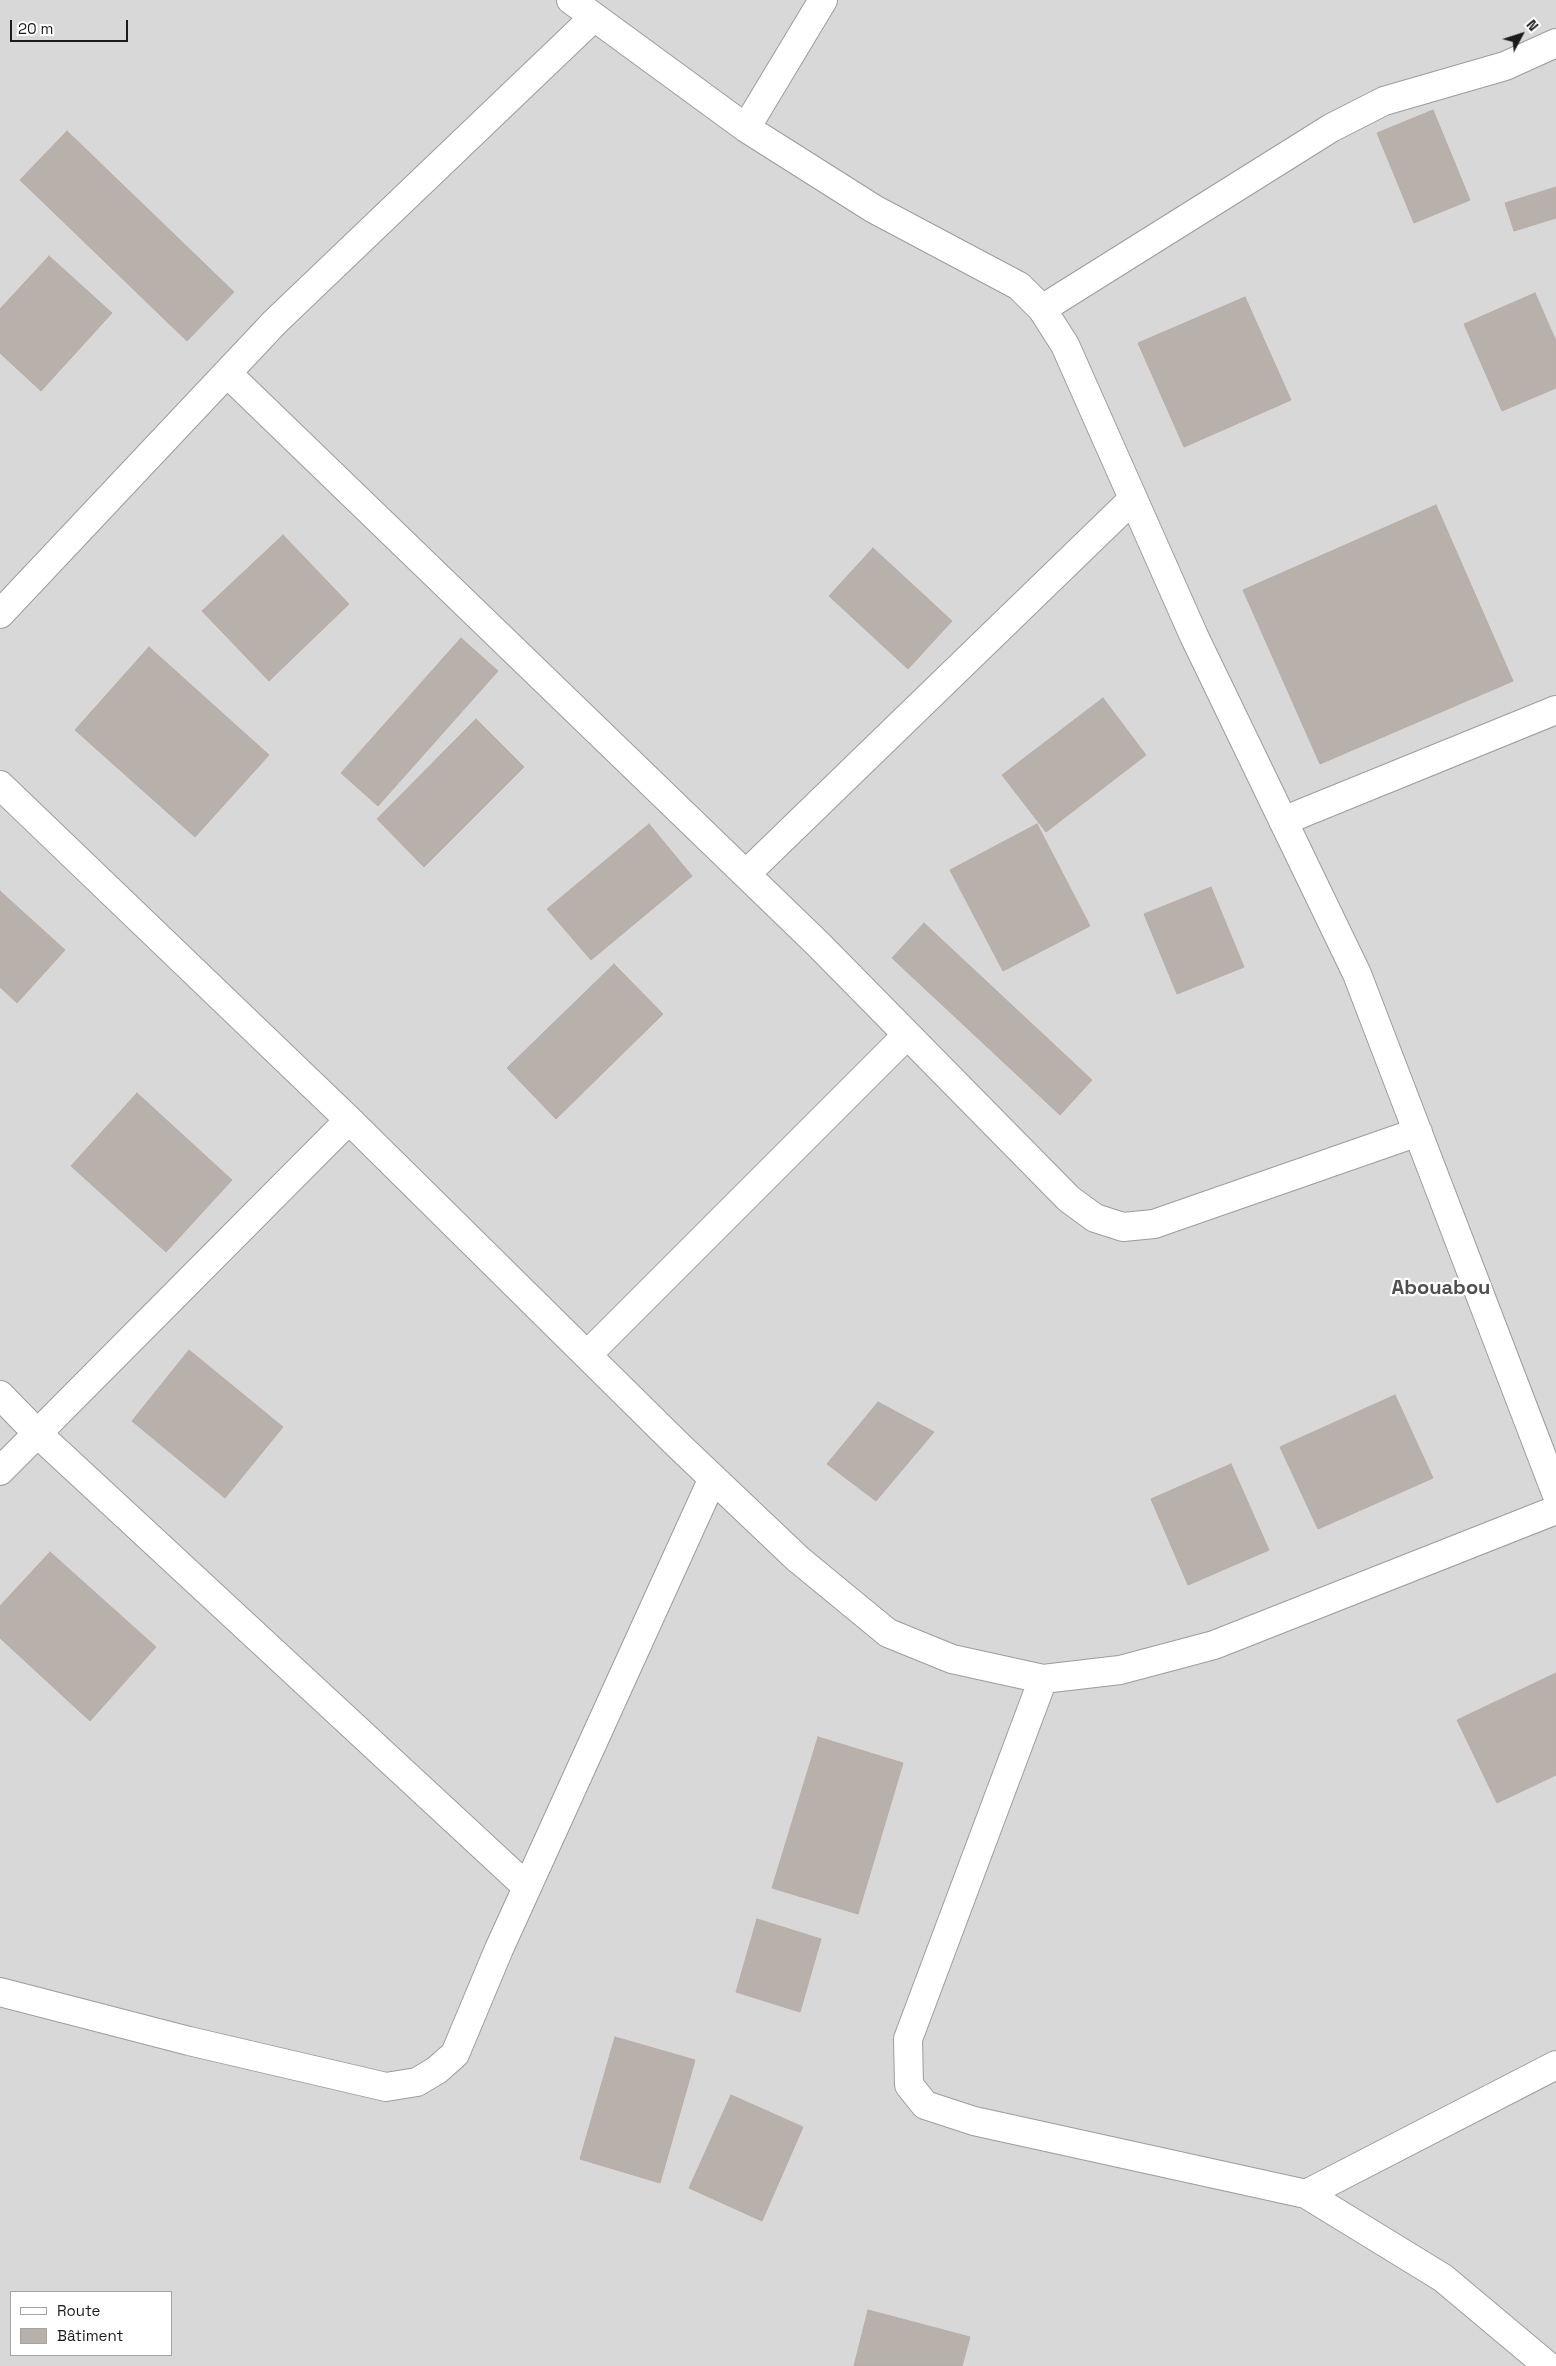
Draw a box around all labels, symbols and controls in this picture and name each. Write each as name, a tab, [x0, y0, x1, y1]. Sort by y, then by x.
scale bar	[12, 10, 130, 42]
north arrow	[1496, 10, 1546, 60]
text: N	[1523, 16, 1542, 35]
text: 20 m	[18, 19, 53, 38]
district label: Abouabou	[1392, 1277, 1490, 1301]
legend	[10, 2291, 172, 2356]
text: Route	[57, 2301, 100, 2320]
text: Bâtiment	[57, 2326, 123, 2345]

